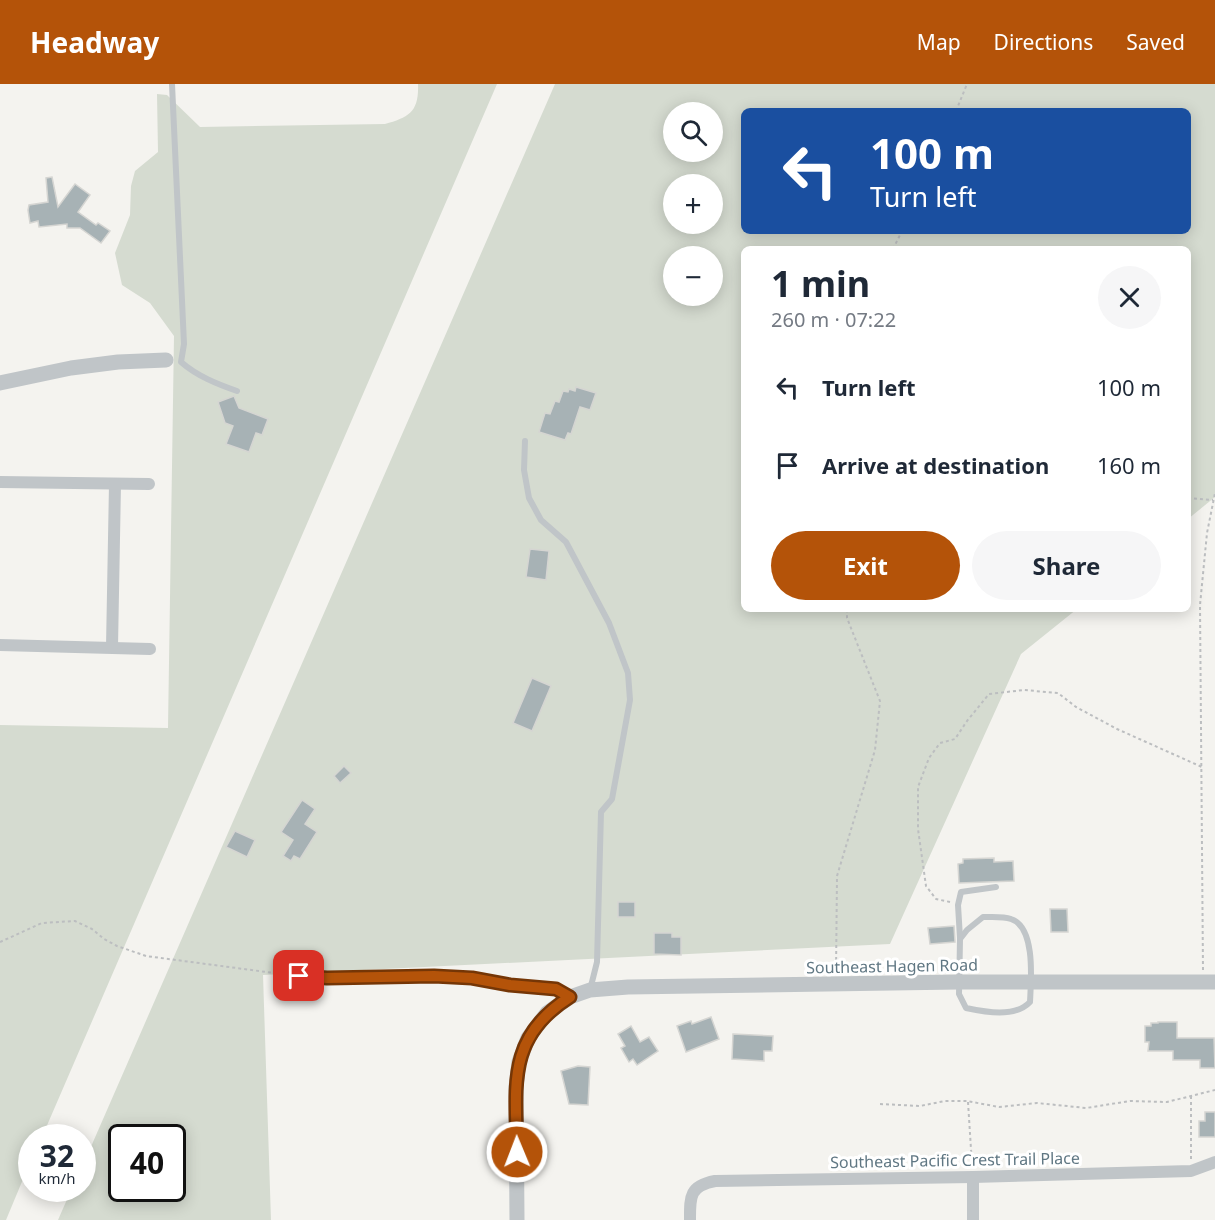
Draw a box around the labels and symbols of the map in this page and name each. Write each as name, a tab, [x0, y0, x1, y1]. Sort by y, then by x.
pin	[273, 950, 324, 1001]
street label: Southeast Hagen Road	[806, 954, 978, 978]
position arrow	[485, 1120, 549, 1184]
speed limit sign: 40	[108, 1124, 186, 1202]
street label: Southeast Pacific Crest Trail Place	[830, 1147, 1080, 1173]

